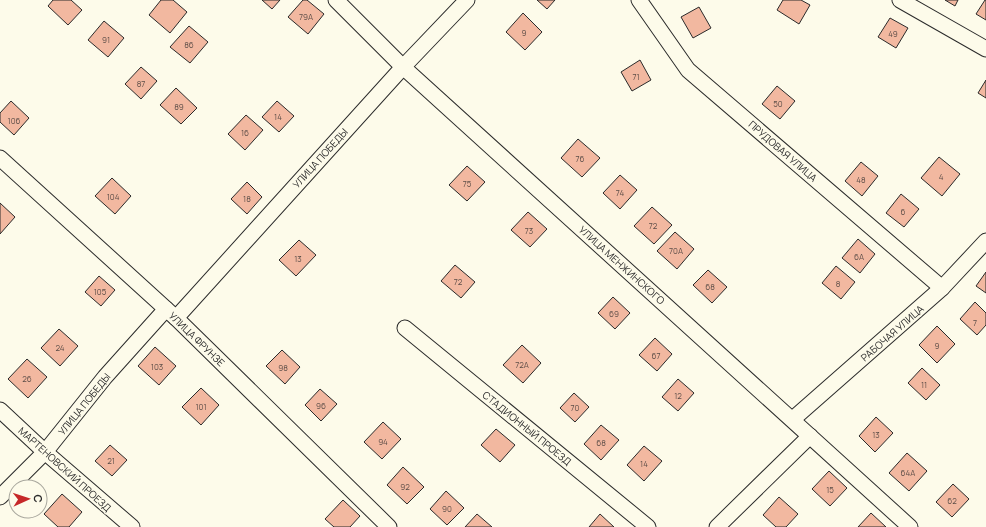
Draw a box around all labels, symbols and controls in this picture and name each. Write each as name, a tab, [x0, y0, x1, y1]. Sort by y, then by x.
house number: 79А	[299, 11, 313, 22]
house number: 9	[522, 27, 527, 38]
house number: 49	[888, 28, 898, 39]
house number: 91	[102, 34, 110, 45]
house number: 86	[184, 39, 194, 50]
house number: 71	[632, 71, 640, 82]
house number: 87	[137, 78, 145, 89]
house number: 50	[773, 98, 783, 109]
house number: 89	[174, 101, 184, 112]
house number: 14	[274, 111, 282, 122]
house number: 106	[8, 115, 21, 126]
street label: ПРУДОВАЯ УЛИЦА	[746, 117, 821, 185]
street label: УЛИЦА ПОБЕДЫ	[289, 125, 351, 191]
house number: 16	[241, 127, 249, 138]
house number: 76	[576, 153, 585, 164]
house number: 4	[939, 171, 944, 182]
house number: 48	[856, 174, 866, 185]
house number: 75	[463, 178, 472, 189]
house number: 74	[616, 187, 624, 198]
house number: 104	[107, 191, 120, 202]
house number: 18	[243, 193, 251, 204]
house number: 6	[901, 206, 906, 217]
house number: 72	[649, 220, 658, 231]
street label: УЛИЦА МЕНЖИНСКОГО	[576, 223, 668, 307]
house number: 73	[525, 225, 533, 236]
house number: 70А	[669, 245, 683, 256]
house number: 6А	[854, 251, 864, 262]
house number: 13	[294, 253, 302, 264]
house number: 72	[454, 276, 463, 287]
house number: 8	[836, 278, 841, 289]
house number: 68	[705, 281, 715, 292]
house number: 105	[94, 286, 107, 297]
street label: РАБОЧАЯ УЛИЦА	[857, 301, 927, 364]
house number: 69	[609, 308, 619, 319]
street label: УЛИЦА ФРУНЗЕ	[166, 309, 228, 370]
house number: 7	[973, 317, 977, 328]
house number: 9	[935, 340, 940, 351]
house number: 24	[55, 342, 65, 353]
house number: 67	[652, 350, 660, 361]
house number: 72А	[515, 359, 529, 370]
house number: 103	[151, 361, 163, 372]
house number: 98	[278, 362, 288, 373]
street label: УЛИЦА ПОБЕДЫ	[55, 370, 113, 438]
house number: 26	[22, 373, 32, 384]
house number: 11	[921, 379, 927, 390]
street label: СТАДИОННЫЙ ПРОЕЗД	[480, 388, 574, 468]
house number: 12	[674, 390, 682, 401]
house number: 96	[316, 400, 326, 411]
house number: 101	[195, 401, 207, 412]
house number: 70	[571, 402, 580, 413]
street label: МАРТЕНОВСКИЙ ПРОЕЗД	[16, 424, 114, 514]
house number: 13	[872, 429, 880, 440]
house number: 94	[378, 436, 388, 447]
house number: 68	[596, 437, 606, 448]
house number: 21	[107, 455, 115, 466]
house number: 14	[640, 458, 648, 469]
house number: 64А	[901, 467, 915, 478]
north arrow	[8, 479, 48, 519]
house number: 92	[400, 481, 410, 492]
house number: 15	[826, 484, 834, 495]
house number: 62	[947, 495, 957, 506]
house number: 90	[442, 503, 452, 514]

